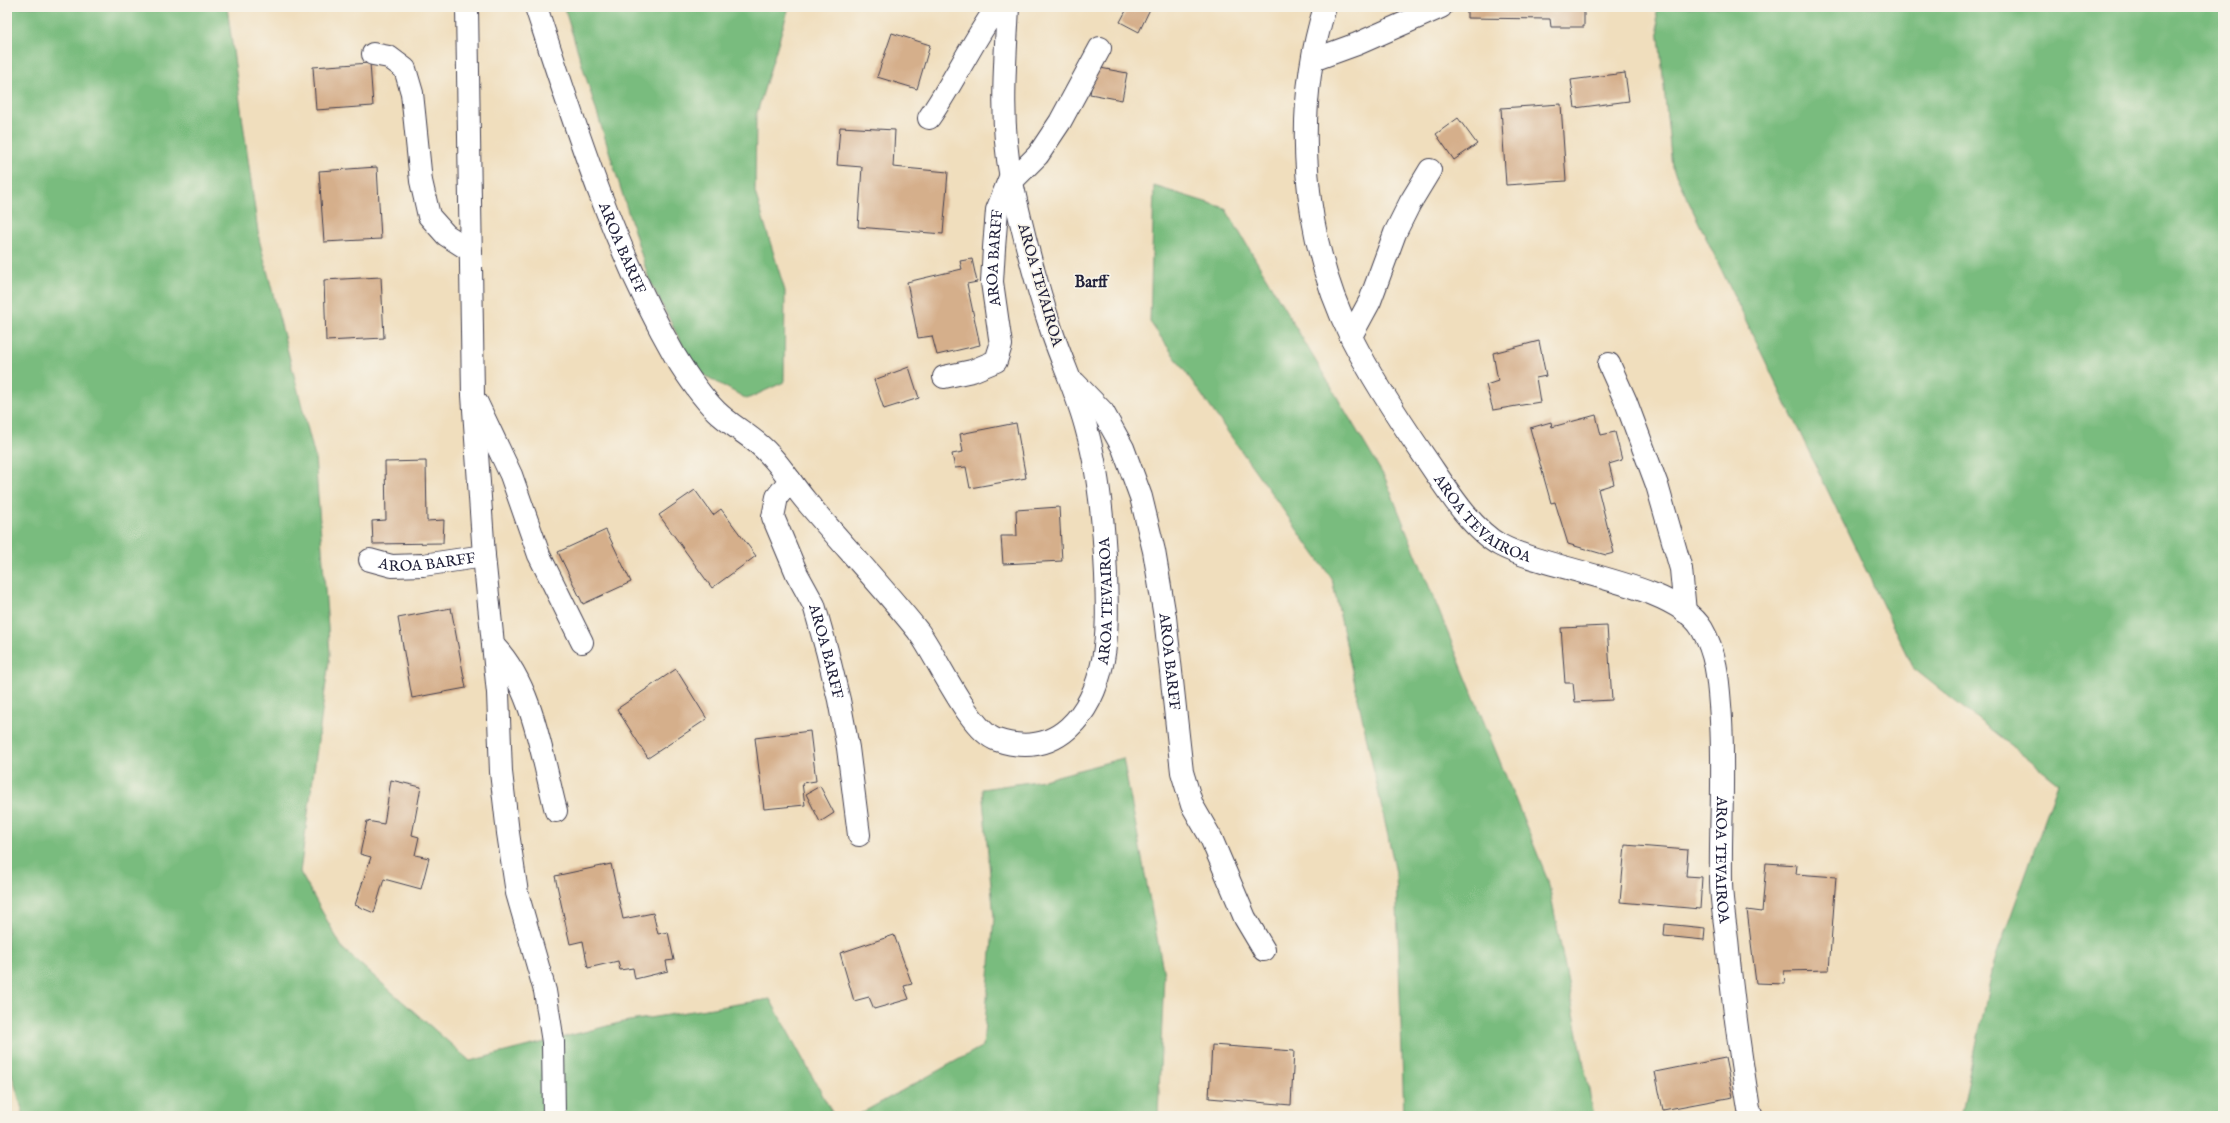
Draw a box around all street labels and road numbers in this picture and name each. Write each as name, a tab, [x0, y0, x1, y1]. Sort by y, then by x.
street label: AROA BARFF	[594, 199, 651, 297]
street label: AROA BARFF	[982, 208, 1007, 309]
street label: AROA TEVAIROA	[1013, 220, 1067, 349]
street label: AROA TEVAIROA	[1429, 470, 1534, 567]
street label: AROA TEVAIROA	[1093, 536, 1116, 667]
street label: AROA BARFF	[376, 548, 477, 576]
street label: AROA BARFF	[804, 601, 848, 701]
street label: AROA BARFF	[1155, 611, 1185, 711]
street label: AROA TEVAIROA	[1711, 795, 1734, 925]

